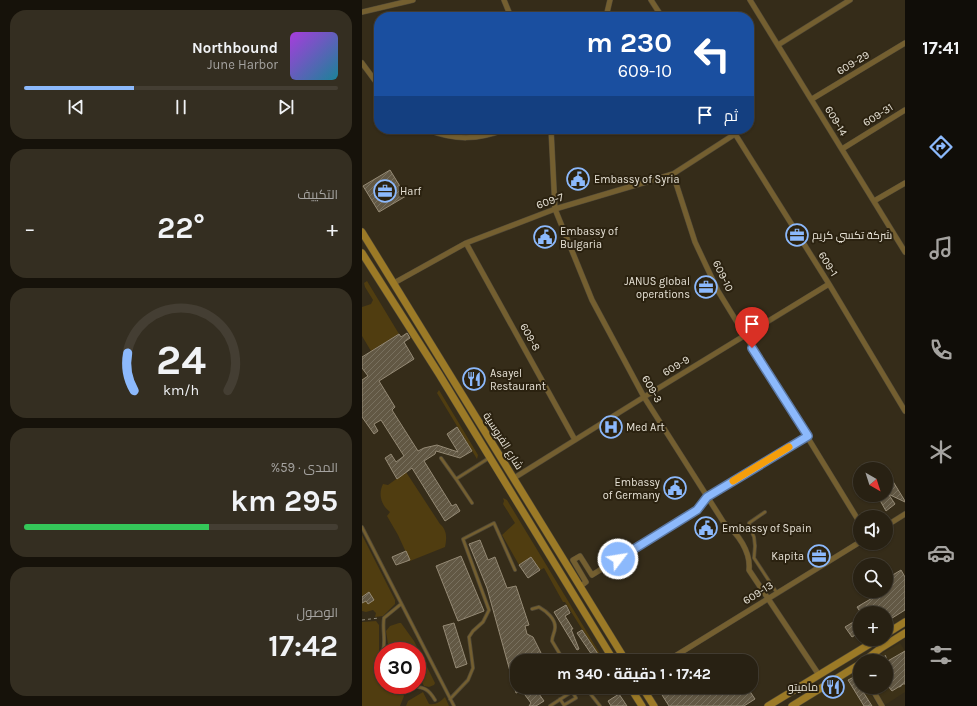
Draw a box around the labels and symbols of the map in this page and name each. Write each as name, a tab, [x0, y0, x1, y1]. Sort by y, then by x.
street label: 609-29	[834, 48, 872, 78]
street label: 609-31	[860, 101, 896, 129]
street label: 609-14	[822, 104, 850, 138]
public building icon: Embassy of Syria	[565, 166, 591, 192]
place label: Embassy of Syria	[594, 173, 680, 186]
office icon: Harf	[372, 178, 398, 204]
place label: Harf	[400, 185, 421, 198]
street label: 609-7	[535, 190, 565, 212]
office icon: شركة تكسي كريم	[784, 222, 810, 248]
public building icon: Embassy of Bulgaria	[532, 224, 558, 250]
place label: Embassy of Bulgaria	[560, 225, 618, 251]
place label: شركة تكسي كريم	[812, 229, 892, 243]
street label: 609-1	[815, 249, 841, 279]
street label: 609-10	[710, 258, 736, 294]
office icon: JANUS global operations	[693, 274, 719, 300]
place label: JANUS global operations	[624, 275, 690, 301]
pin	[735, 307, 769, 348]
street label: 609-8	[517, 321, 543, 353]
street label: 609-9	[660, 353, 692, 379]
restaurant icon: Asayel Restaurant	[461, 366, 487, 392]
place label: Asayel Restaurant	[490, 367, 546, 393]
street label: 609-3	[639, 373, 665, 405]
street label: شارع الفروسية	[479, 410, 526, 473]
hospital icon: Med Art	[598, 414, 624, 440]
place label: Med Art	[626, 421, 665, 434]
north arrow	[853, 462, 893, 502]
public building icon: Embassy of Germany	[662, 475, 688, 501]
place label: Embassy of Germany	[603, 476, 660, 502]
public building icon: Embassy of Spain	[693, 515, 719, 541]
place label: Embassy of Spain	[722, 522, 812, 535]
position arrow	[597, 538, 639, 580]
office icon: Kapita	[806, 543, 832, 569]
place label: Kapita	[771, 550, 804, 563]
street label: 609-13	[740, 579, 776, 607]
speed limit sign: 30	[374, 642, 426, 694]
restaurant icon: ماميتو	[820, 674, 846, 700]
place label: ماميتو	[788, 681, 818, 694]

